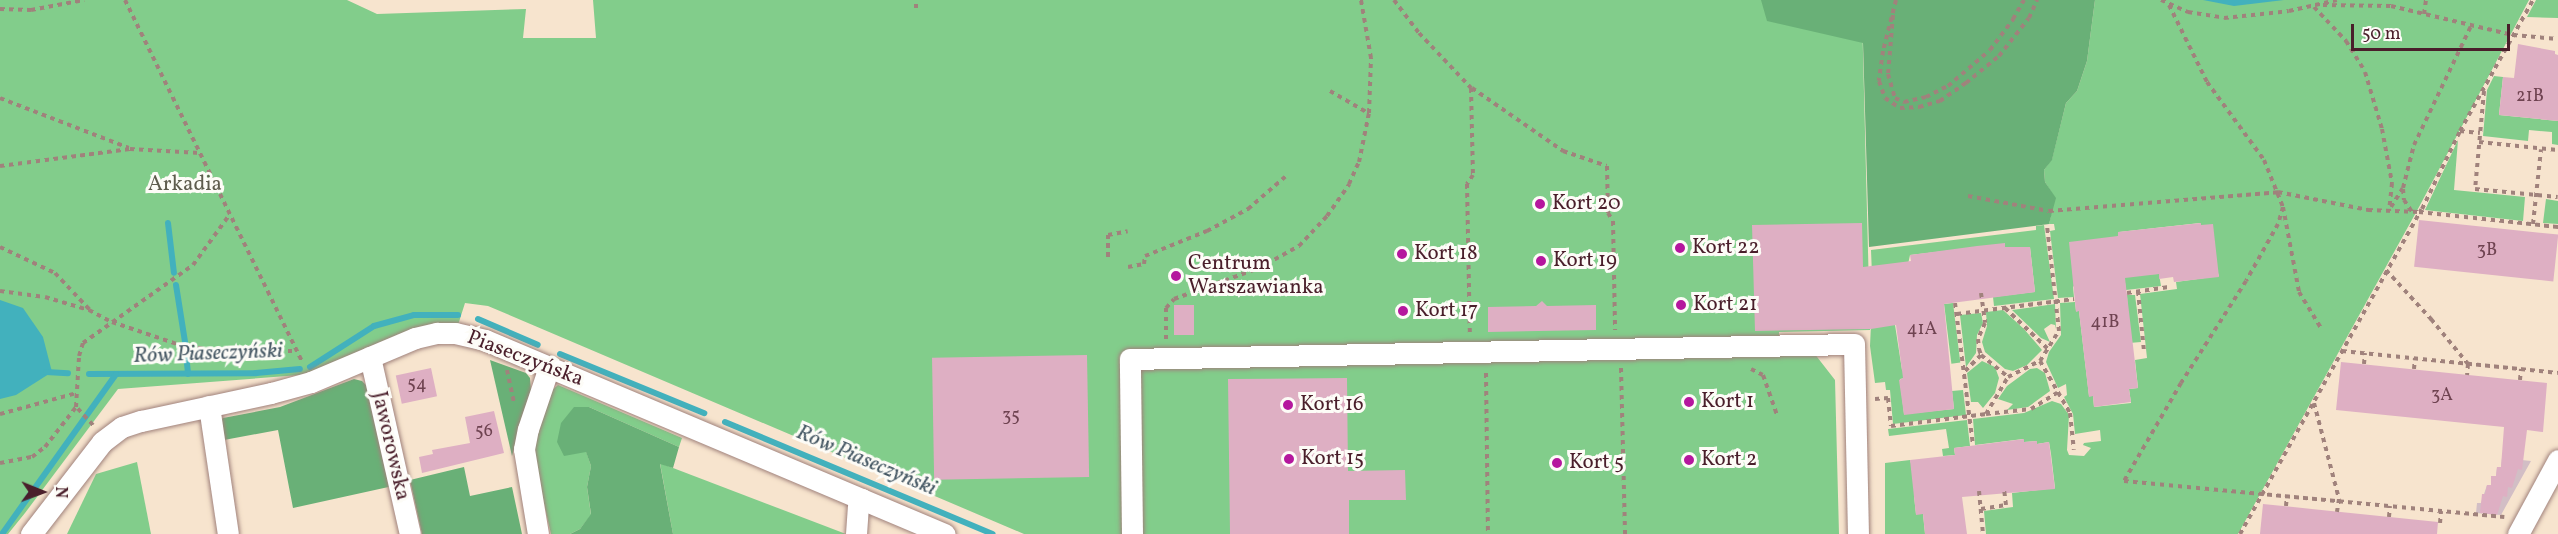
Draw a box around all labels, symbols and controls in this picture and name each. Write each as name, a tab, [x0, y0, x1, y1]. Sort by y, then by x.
scale bar	[2354, 12, 2513, 50]
text: 50 m	[2362, 22, 2401, 47]
house number: 21B	[2516, 86, 2544, 108]
park label: Arkadia	[148, 172, 222, 198]
place label: Kort 20	[1552, 191, 1621, 217]
marker: Kort 20	[1533, 197, 1547, 211]
place label: Kort 22	[1692, 235, 1759, 261]
house number: 3B	[2477, 240, 2497, 262]
place label: Kort 18	[1414, 241, 1478, 267]
marker: Kort 22	[1673, 241, 1687, 255]
marker: Kort 18	[1395, 247, 1409, 261]
place label: Kort 19	[1553, 248, 1617, 274]
place label: Centrum Warszawianka	[1188, 251, 1324, 301]
marker: Kort 19	[1534, 254, 1548, 268]
marker: Centrum Warszawianka	[1169, 269, 1183, 283]
place label: Kort 21	[1693, 292, 1757, 318]
place label: Kort 17	[1415, 298, 1478, 324]
marker: Kort 21	[1674, 298, 1688, 312]
marker: Kort 17	[1396, 304, 1410, 318]
house number: 41B	[2091, 312, 2119, 334]
house number: 41A	[1907, 319, 1937, 341]
street label: Piaseczyńska	[463, 325, 587, 393]
water label: Rów Piaseczyński	[133, 338, 283, 370]
house number: 54	[407, 374, 427, 396]
house number: 3A	[2431, 385, 2453, 407]
street label: Jaworowska	[365, 389, 415, 503]
place label: Kort 1	[1701, 389, 1754, 415]
place label: Kort 16	[1300, 392, 1364, 418]
marker: Kort 1	[1682, 395, 1696, 409]
marker: Kort 16	[1281, 398, 1295, 412]
house number: 35	[1002, 406, 1020, 428]
water label: Rów Piaseczyński	[792, 420, 940, 502]
house number: 56	[475, 421, 493, 443]
place label: Kort 15	[1301, 446, 1364, 472]
place label: Kort 2	[1701, 447, 1757, 473]
place label: Kort 5	[1569, 450, 1624, 476]
marker: Kort 15	[1282, 452, 1296, 466]
marker: Kort 2	[1682, 453, 1696, 467]
marker: Kort 5	[1550, 456, 1564, 470]
north arrow	[12, 462, 72, 522]
text: N	[49, 486, 71, 498]

